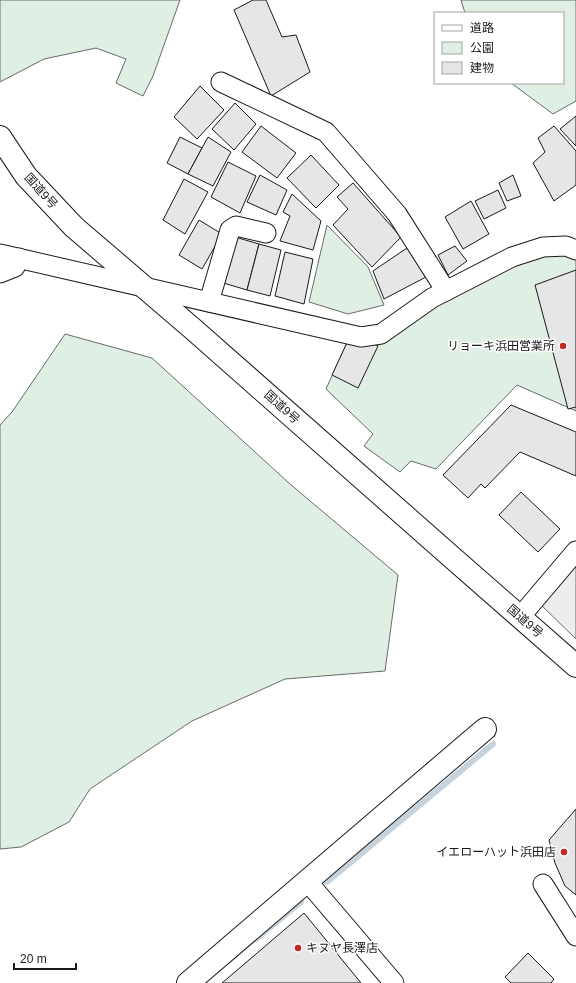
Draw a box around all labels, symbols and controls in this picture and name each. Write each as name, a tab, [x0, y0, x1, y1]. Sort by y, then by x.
legend	[434, 12, 564, 84]
text: 道路	[470, 21, 494, 35]
text: 公園	[470, 41, 494, 55]
text: 建物	[470, 61, 494, 75]
street label: 国道9号	[22, 170, 60, 212]
place label: リョーキ浜田営業所	[447, 339, 555, 353]
marker: リョーキ浜田営業所	[558, 341, 568, 351]
street label: 国道9号	[261, 388, 303, 426]
street label: 国道9号	[504, 602, 546, 640]
place label: イエローハット浜田店	[436, 845, 556, 859]
marker: イエローハット浜田店	[559, 847, 569, 857]
place label: キヌヤ長澤店	[306, 941, 378, 955]
marker: キヌヤ長澤店	[293, 943, 303, 953]
scale bar	[14, 945, 76, 971]
text: 20 m	[20, 952, 47, 966]

